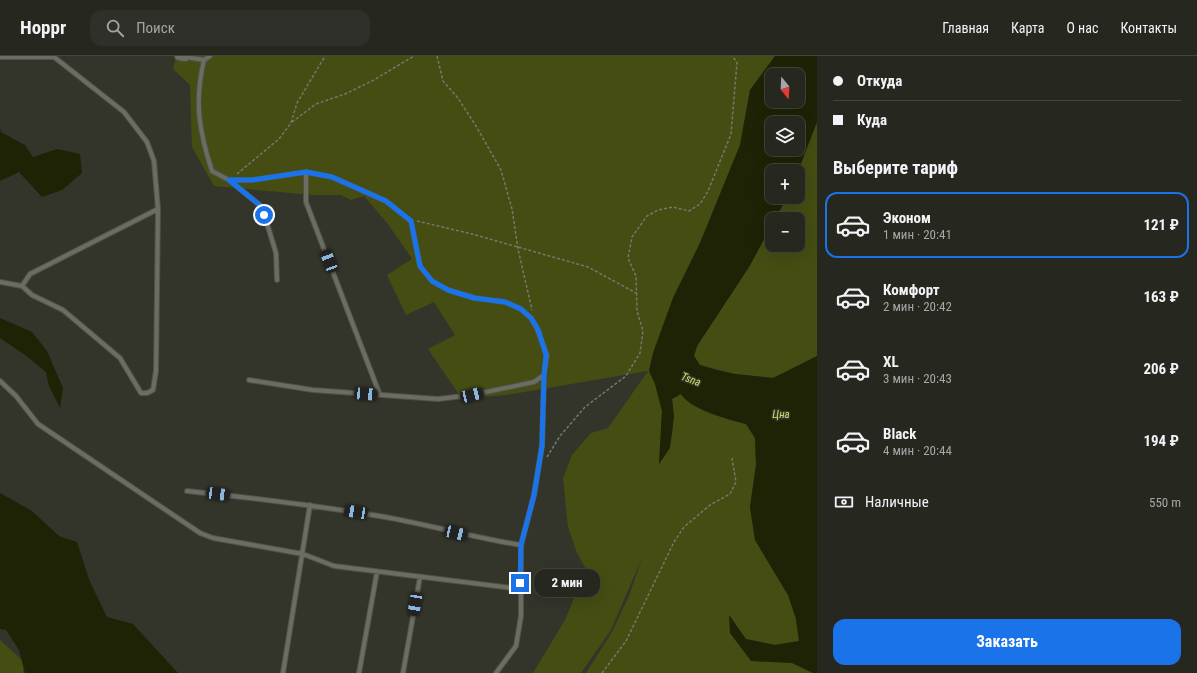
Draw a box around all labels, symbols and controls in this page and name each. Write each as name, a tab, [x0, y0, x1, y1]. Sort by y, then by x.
search box	[90, 10, 370, 46]
text: Hoppr	[20, 16, 66, 39]
icon: search	[104, 17, 126, 39]
text: Поиск	[136, 19, 175, 37]
text: Главная	[942, 20, 989, 36]
text: Карта	[1011, 20, 1044, 36]
text: О нас	[1066, 20, 1098, 36]
text: Контакты	[1120, 20, 1177, 36]
north arrow	[765, 68, 805, 108]
map controls	[765, 68, 805, 252]
text: Откуда	[857, 72, 902, 90]
text: Куда	[857, 111, 887, 129]
button: layers	[765, 116, 805, 156]
text: Выберите тариф	[833, 157, 958, 178]
button: +	[765, 164, 805, 204]
route start	[255, 206, 273, 224]
icon: car	[835, 207, 871, 243]
text: Эконом	[883, 209, 931, 227]
button: −	[765, 212, 805, 252]
text: 121 ₽	[1143, 216, 1179, 234]
text: 1 мин · 20:41	[883, 227, 952, 242]
car	[319, 248, 339, 274]
icon: car	[835, 279, 871, 315]
text: Комфорт	[883, 281, 940, 299]
text: 163 ₽	[1143, 288, 1179, 306]
text: 2 мин · 20:42	[883, 299, 952, 314]
icon: car	[835, 351, 871, 387]
text: XL	[883, 353, 899, 371]
text: 206 ₽	[1143, 360, 1179, 378]
water label: Tsna	[679, 370, 703, 389]
text: 3 мин · 20:43	[883, 371, 952, 386]
car	[459, 386, 485, 404]
car	[354, 387, 378, 401]
water label: Цна	[772, 408, 790, 421]
icon: car	[835, 423, 871, 459]
text: Black	[883, 425, 916, 443]
text: 194 ₽	[1143, 432, 1179, 450]
text: 4 мин · 20:44	[883, 443, 952, 458]
car	[205, 487, 231, 501]
icon: cash	[833, 491, 855, 513]
text: Наличные	[865, 493, 929, 511]
text: 550 m	[1149, 495, 1181, 510]
car	[343, 504, 369, 520]
car	[443, 524, 469, 542]
callout: 2 мин	[534, 569, 600, 597]
route end	[511, 574, 529, 592]
text: 2 мин	[551, 575, 583, 590]
car	[407, 591, 423, 617]
button: Заказать	[833, 619, 1181, 665]

